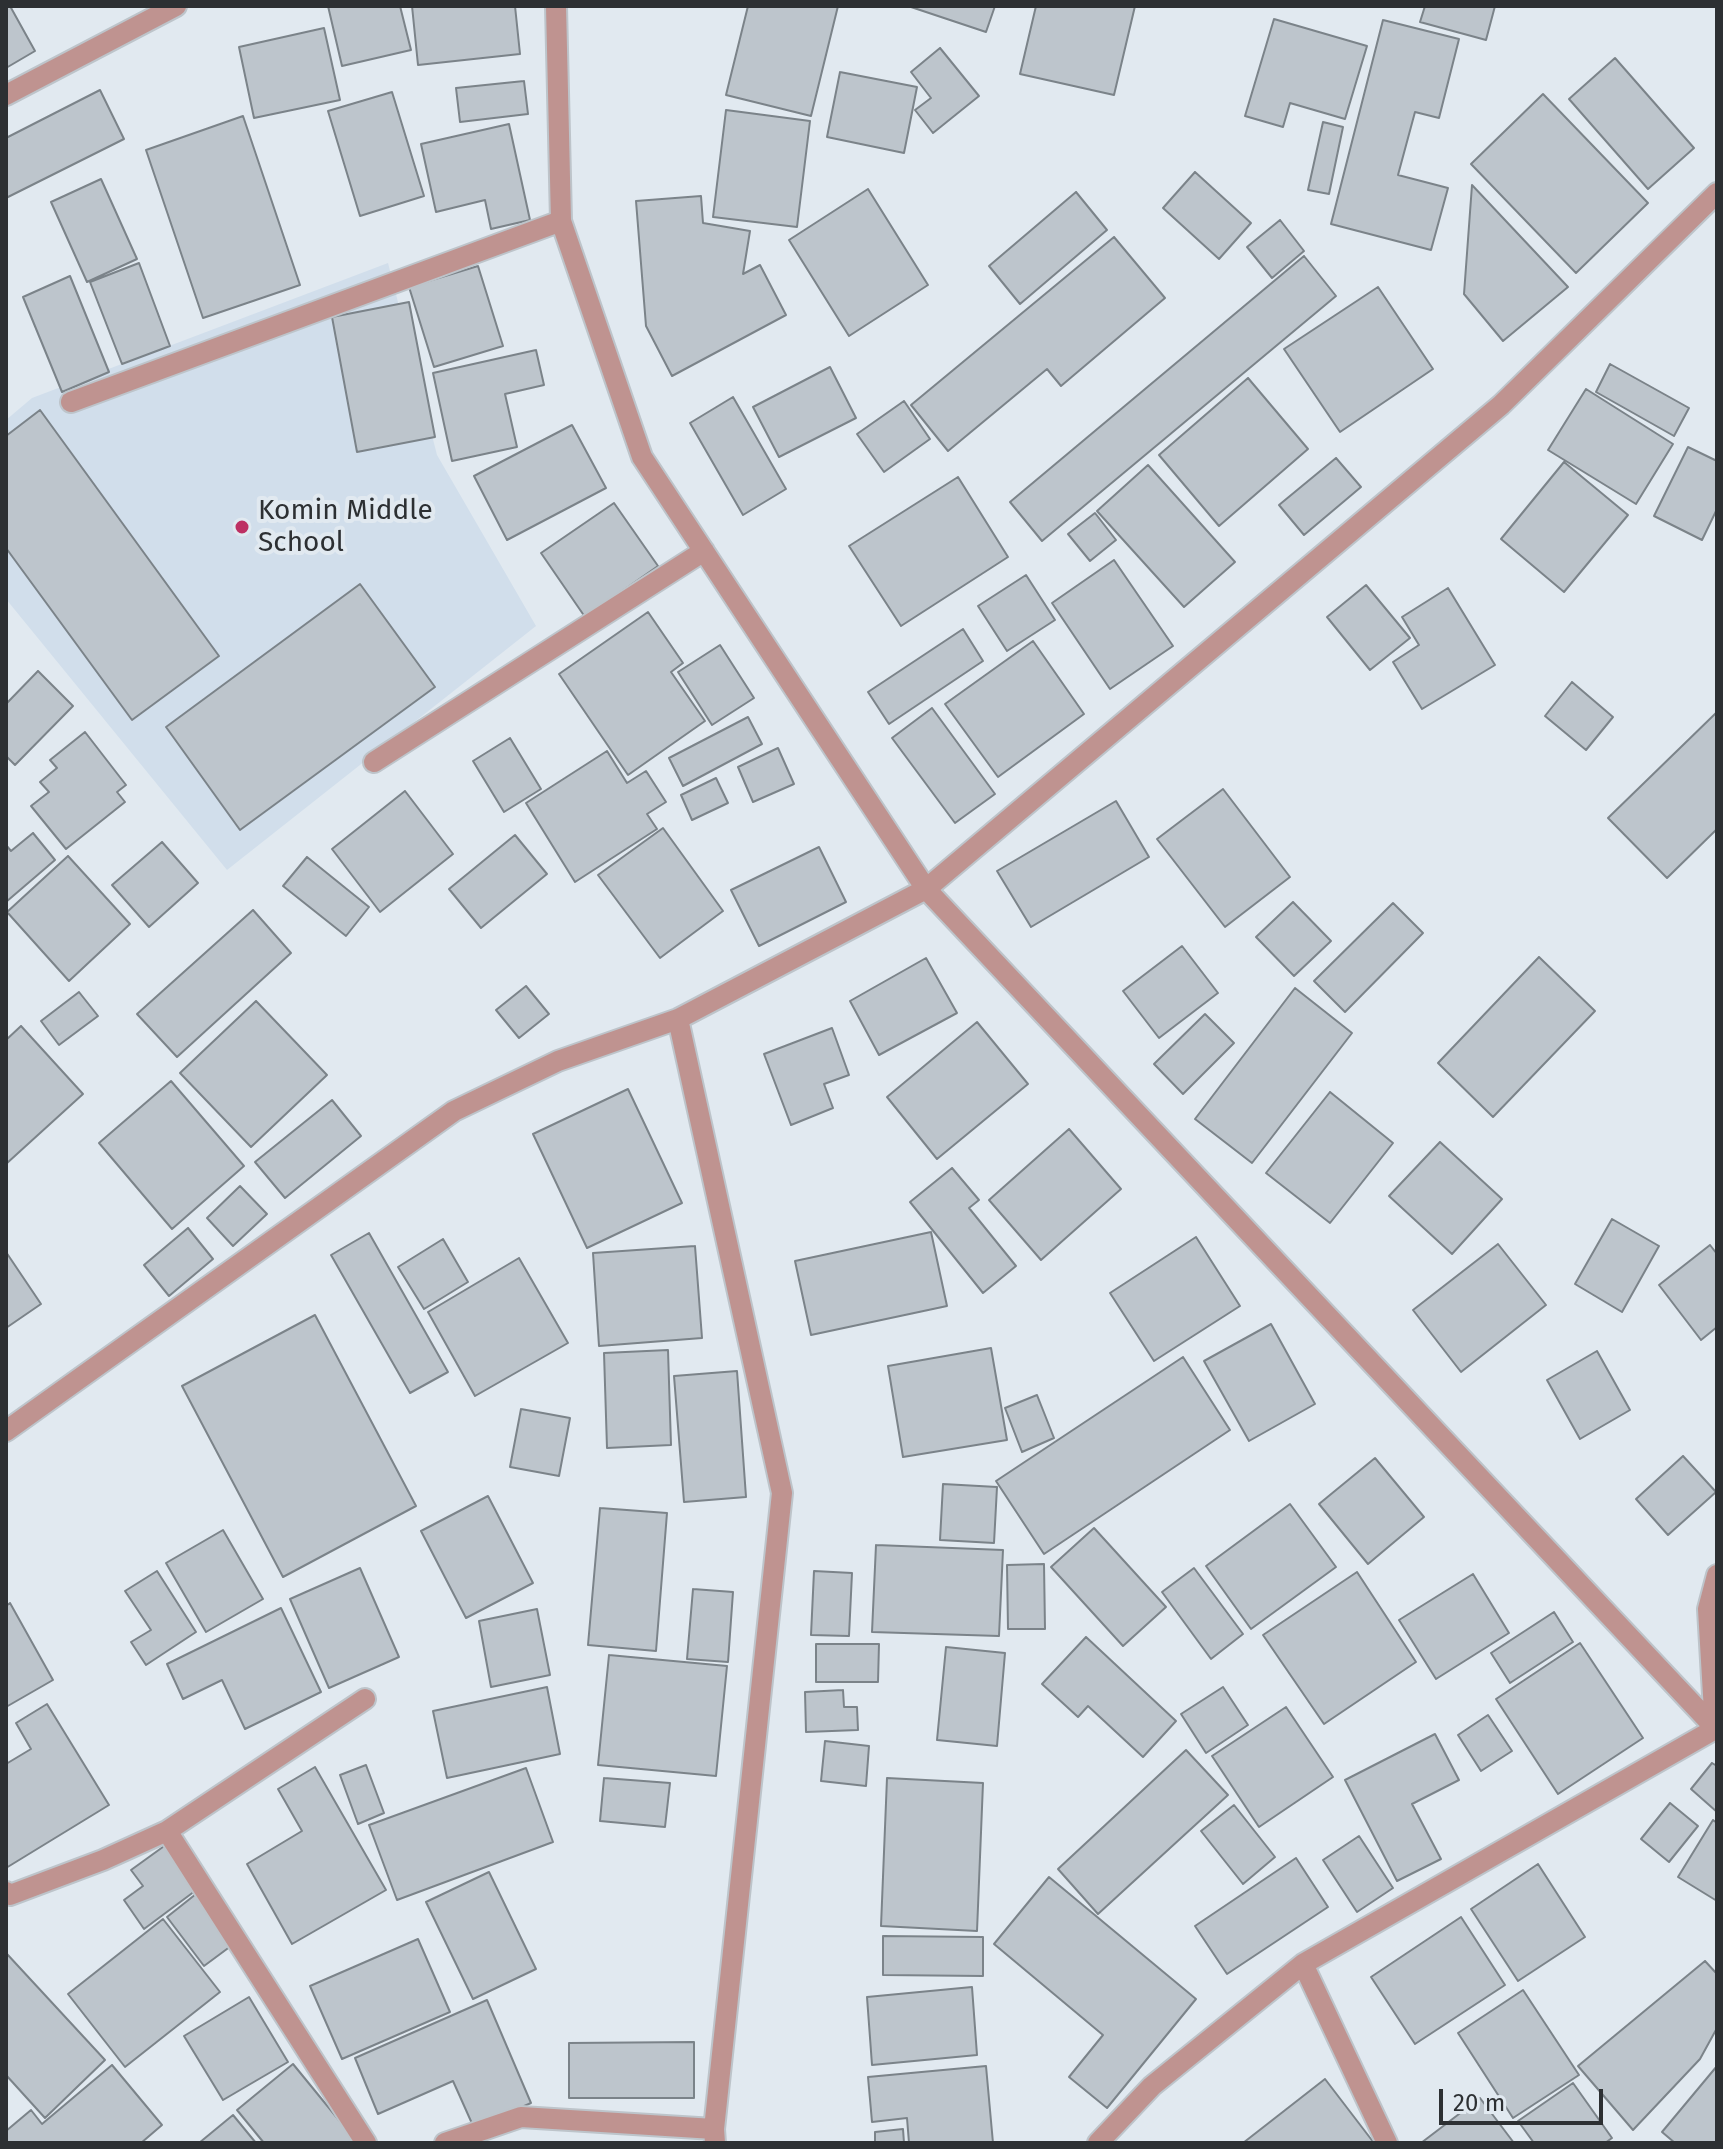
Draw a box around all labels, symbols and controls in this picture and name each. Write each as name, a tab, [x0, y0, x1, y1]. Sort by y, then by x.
place label: Komin Middle School	[258, 494, 433, 560]
marker: Komin Middle School	[233, 518, 251, 536]
scale bar	[1443, 2073, 1607, 2123]
text: 20 m	[1453, 2089, 1505, 2117]

